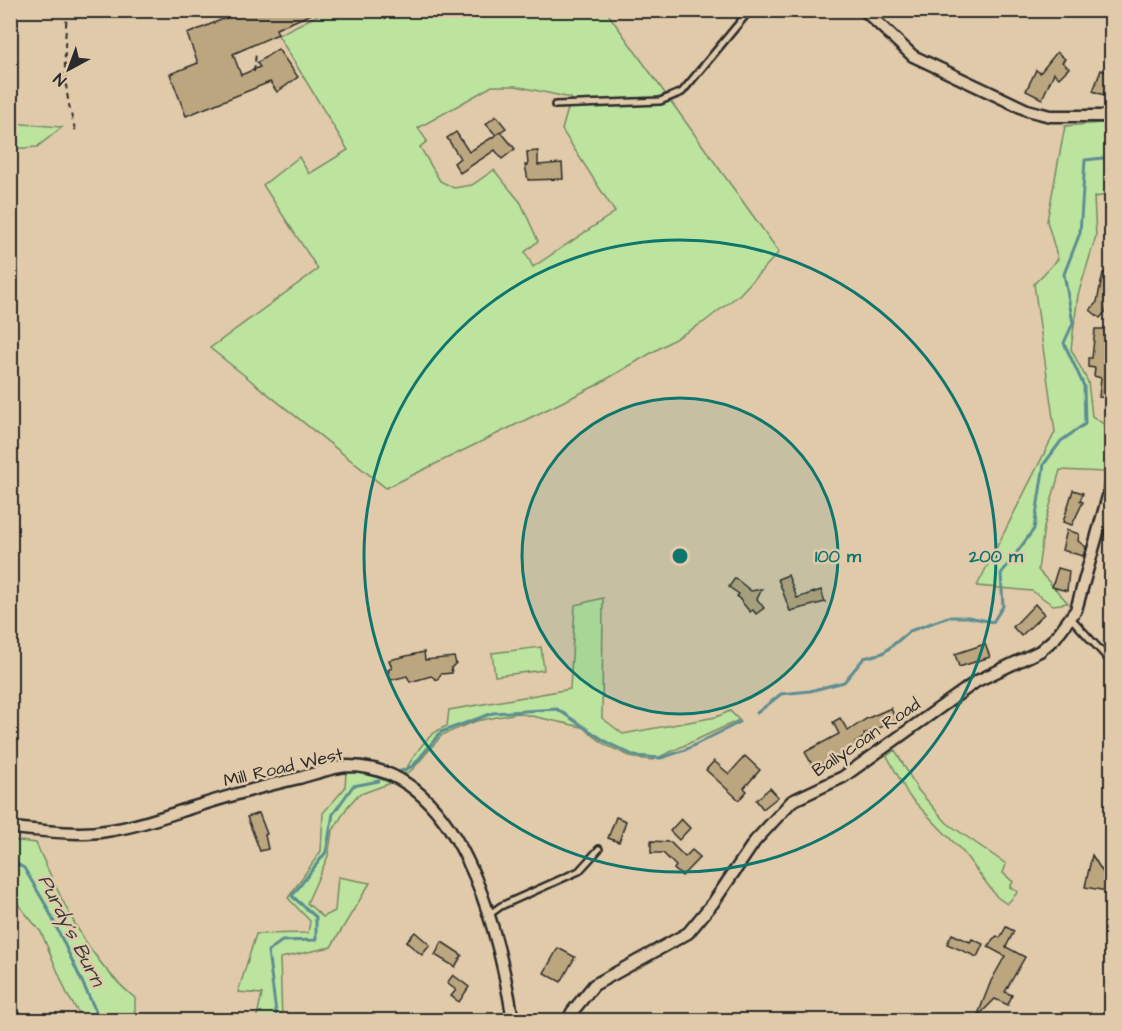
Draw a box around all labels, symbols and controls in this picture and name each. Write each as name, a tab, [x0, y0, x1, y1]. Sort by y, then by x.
north arrow	[39, 39, 99, 99]
text: N	[49, 68, 71, 91]
text: 100 m	[815, 544, 862, 569]
text: 200 m	[968, 544, 1024, 569]
centre of rings	[670, 546, 690, 566]
street label: Ballycoan Road	[807, 692, 926, 784]
street label: Mill Road West	[221, 741, 346, 793]
water label: Purdy's Burn	[30, 870, 112, 993]

